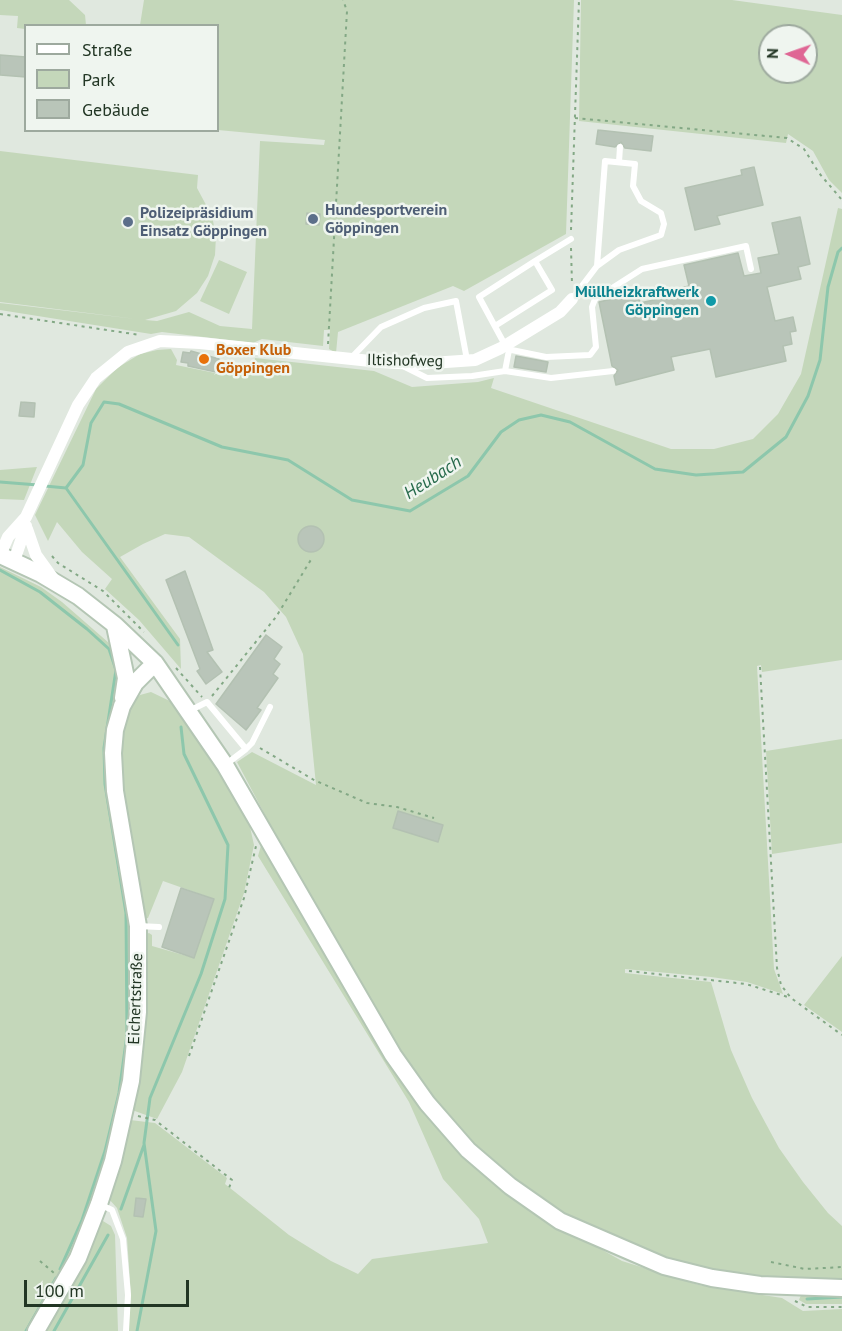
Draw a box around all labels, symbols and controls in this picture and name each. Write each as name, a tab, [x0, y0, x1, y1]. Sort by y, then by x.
legend	[24, 24, 219, 132]
north arrow	[758, 24, 818, 84]
text: Straße	[82, 38, 133, 61]
text: N	[762, 48, 782, 59]
text: Park	[82, 68, 115, 91]
text: Gebäude	[82, 98, 149, 121]
place label: Hundesportverein Göppingen	[325, 200, 447, 238]
place label: Polizeipräsidium Einsatz Göppingen	[140, 203, 267, 241]
marker: Hundesportverein Göppingen	[306, 212, 320, 226]
marker: Polizeipräsidium Einsatz Göppingen	[121, 215, 135, 229]
place label: Müllheizkraftwerk Göppingen	[575, 282, 699, 320]
marker: Müllheizkraftwerk Göppingen	[704, 294, 718, 308]
place label: Boxer Klub Göppingen	[216, 340, 291, 378]
street label: Iltishofweg	[367, 351, 443, 371]
marker: Boxer Klub Göppingen	[197, 352, 211, 366]
water label: Heubach	[400, 451, 466, 505]
street label: Eichertstraße	[125, 953, 147, 1045]
scale bar	[27, 1268, 192, 1306]
text: 100 m	[35, 1279, 84, 1302]

